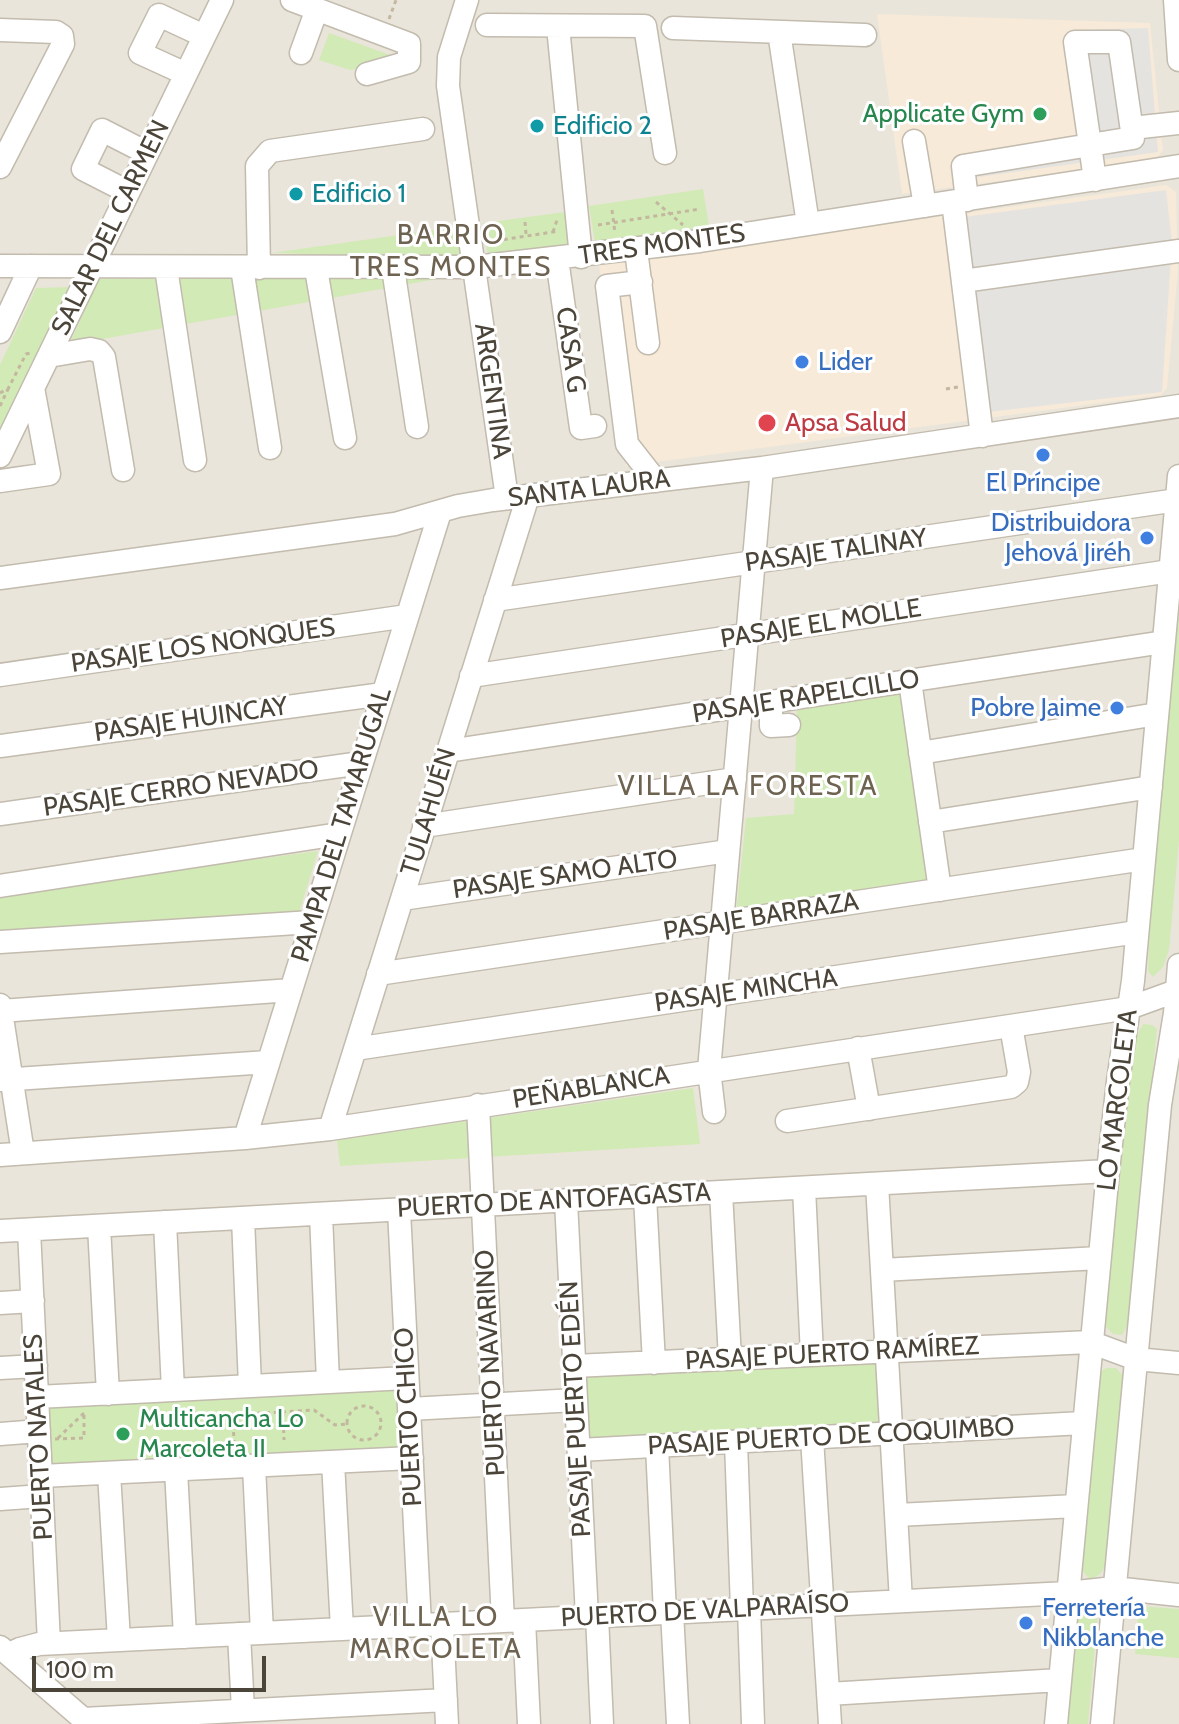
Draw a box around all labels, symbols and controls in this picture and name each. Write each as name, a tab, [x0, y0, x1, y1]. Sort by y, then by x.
place label: Applicate Gym	[862, 98, 1024, 130]
marker: Applicate Gym	[1031, 105, 1049, 123]
place label: Edificio 2	[553, 110, 652, 142]
street label: SALAR DEL CARMEN	[45, 115, 177, 341]
marker: Edificio 2	[528, 117, 546, 135]
place label: Edificio 1	[312, 178, 406, 210]
marker: Edificio 1	[287, 185, 305, 203]
street label: TRES MONTES	[577, 218, 747, 272]
district label: BARRIO TRES MONTES	[350, 219, 552, 285]
street label: CASA G	[549, 305, 591, 395]
street label: ARGENTINA	[467, 321, 517, 461]
place label: Lider	[818, 346, 872, 378]
marker: Lider	[793, 353, 811, 371]
place label: Apsa Salud	[785, 407, 906, 439]
marker: Apsa Salud	[756, 412, 778, 434]
marker: El Príncipe	[1034, 446, 1052, 464]
street label: SANTA LAURA	[506, 464, 672, 514]
place label: El Príncipe	[986, 467, 1100, 499]
place label: Distribuidora Jehová Jiréh	[991, 507, 1131, 568]
street label: PASAJE TALINAY	[743, 523, 929, 579]
marker: Distribuidora Jehová Jiréh	[1138, 529, 1156, 547]
street label: PASAJE EL MOLLE	[718, 593, 924, 655]
street label: PASAJE LOS NONQUES	[69, 612, 337, 680]
street label: PASAJE RAPELCILLO	[690, 664, 922, 730]
street label: PAMPA DEL TAMARUGAL	[285, 684, 399, 966]
street label: PASAJE HUINCAY	[92, 691, 290, 749]
place label: Pobre Jaime	[970, 692, 1101, 724]
marker: Pobre Jaime	[1108, 699, 1126, 717]
street label: TULAHUÉN	[395, 745, 463, 879]
street label: PASAJE CERRO NEVADO	[41, 754, 321, 824]
district label: VILLA LA FORESTA	[618, 770, 878, 804]
street label: PASAJE SAMO ALTO	[451, 844, 679, 906]
street label: PASAJE BARRAZA	[661, 886, 861, 948]
street label: PASAJE MINCHA	[653, 963, 839, 1019]
street label: LO MARCOLETA	[1091, 1007, 1145, 1193]
street label: PEÑABLANCA	[510, 1060, 672, 1116]
street label: PUERTO DE ANTOFAGASTA	[396, 1177, 712, 1225]
street label: PUERTO NAVARINO	[469, 1249, 513, 1477]
street label: PASAJE PUERTO EDÉN	[554, 1280, 598, 1538]
street label: PUERTO CHICO	[389, 1327, 429, 1507]
street label: PASAJE PUERTO RAMÍREZ	[684, 1331, 980, 1377]
street label: PUERTO NATALES	[18, 1333, 60, 1541]
place label: Multicancha Lo Marcoleta II	[139, 1403, 304, 1464]
street label: PASAJE PUERTO DE COQUIMBO	[647, 1412, 1015, 1462]
marker: Multicancha Lo Marcoleta II	[114, 1425, 132, 1443]
street label: PUERTO DE VALPARAÍSO	[560, 1588, 850, 1634]
place label: Ferretería Nikblanche	[1042, 1592, 1164, 1654]
district label: VILLA LO MARCOLETA	[349, 1601, 523, 1667]
marker: Ferretería Nikblanche	[1017, 1614, 1035, 1632]
scale bar	[36, 1640, 270, 1690]
text: 100 m	[46, 1655, 114, 1684]

